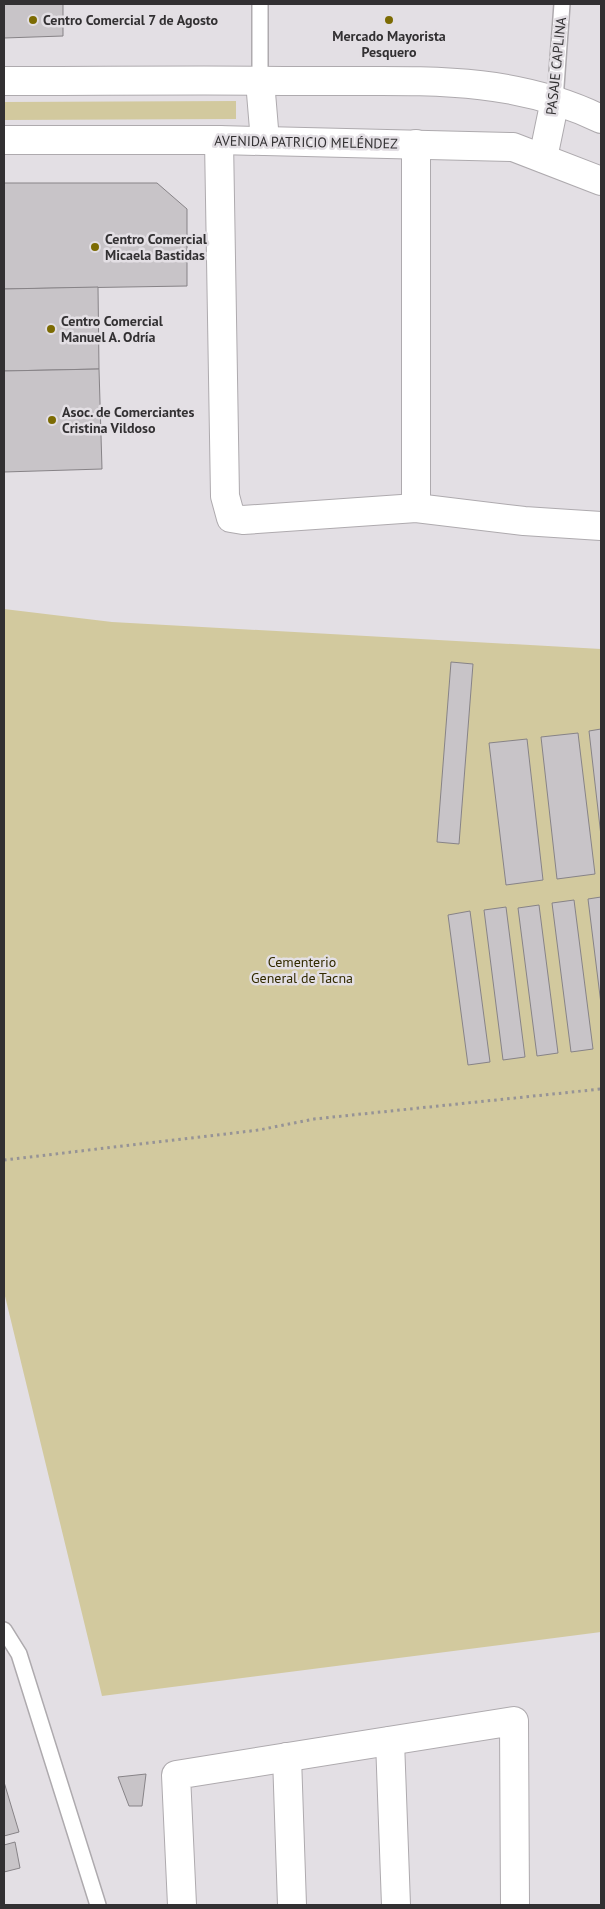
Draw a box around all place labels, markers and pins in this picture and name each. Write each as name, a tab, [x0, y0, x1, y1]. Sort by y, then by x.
place label: Centro Comercial 7 de Agosto	[43, 11, 219, 29]
marker: Centro Comercial 7 de Agosto	[27, 14, 39, 26]
marker: Mercado Mayorista Pesquero	[383, 14, 395, 26]
place label: Mercado Mayorista Pesquero	[332, 27, 446, 61]
place label: Centro Comercial Micaela Bastidas	[105, 230, 208, 264]
marker: Centro Comercial Micaela Bastidas	[89, 241, 101, 253]
place label: Centro Comercial Manuel A. Odría	[61, 312, 164, 346]
marker: Centro Comercial Manuel A. Odría	[45, 323, 57, 335]
place label: Asoc. de Comerciantes Cristina Vildoso	[62, 403, 194, 437]
marker: Asoc. de Comerciantes Cristina Vildoso	[46, 414, 58, 426]

